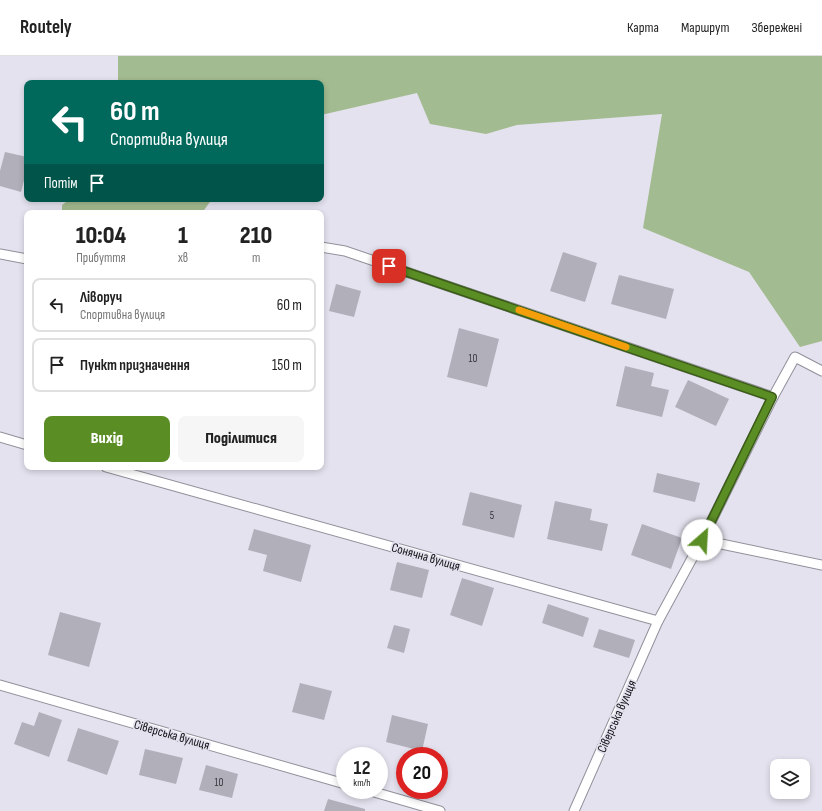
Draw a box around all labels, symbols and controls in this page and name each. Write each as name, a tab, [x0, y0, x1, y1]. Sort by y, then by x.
text: Routely	[20, 16, 72, 39]
text: Карта	[627, 19, 659, 36]
text: Маршрут	[681, 19, 729, 36]
text: Збережені	[751, 19, 802, 36]
text: 60 m	[110, 95, 159, 128]
icon: left	[44, 96, 96, 148]
text: Спортивна вулиця	[110, 129, 228, 150]
icon: arrive	[86, 172, 108, 194]
text: Потім	[44, 174, 78, 193]
text: 10:04	[76, 221, 126, 250]
text: 1	[178, 221, 188, 250]
text: 210	[240, 221, 272, 250]
pin	[372, 249, 406, 283]
text: Прибуття	[76, 250, 126, 266]
text: хв	[178, 250, 188, 266]
text: m	[252, 250, 260, 266]
icon: arrive	[378, 255, 400, 277]
text: Ліворуч	[80, 288, 122, 307]
icon: left	[46, 294, 68, 316]
text: 60 m	[277, 296, 302, 315]
text: Спортивна вулиця	[80, 307, 165, 323]
house number: 10	[469, 352, 477, 365]
icon: arrive	[46, 354, 68, 376]
text: Пункт призначення	[80, 356, 190, 375]
text: 150 m	[272, 356, 302, 375]
button: Вихід	[44, 416, 170, 462]
button: Поділитися	[178, 416, 304, 462]
house number: 5	[490, 509, 494, 522]
position arrow	[681, 519, 723, 561]
street label: Сонячна вулиця	[390, 540, 462, 574]
street label: Сіверська вулиця	[594, 678, 640, 755]
street label: Сіверська вулиця	[132, 717, 211, 753]
speed limit sign: 20	[396, 747, 448, 799]
text: 12	[354, 756, 370, 780]
map controls	[770, 759, 810, 799]
button: layers	[770, 759, 810, 799]
house number: 10	[215, 776, 223, 789]
text: km/h	[353, 777, 371, 789]

